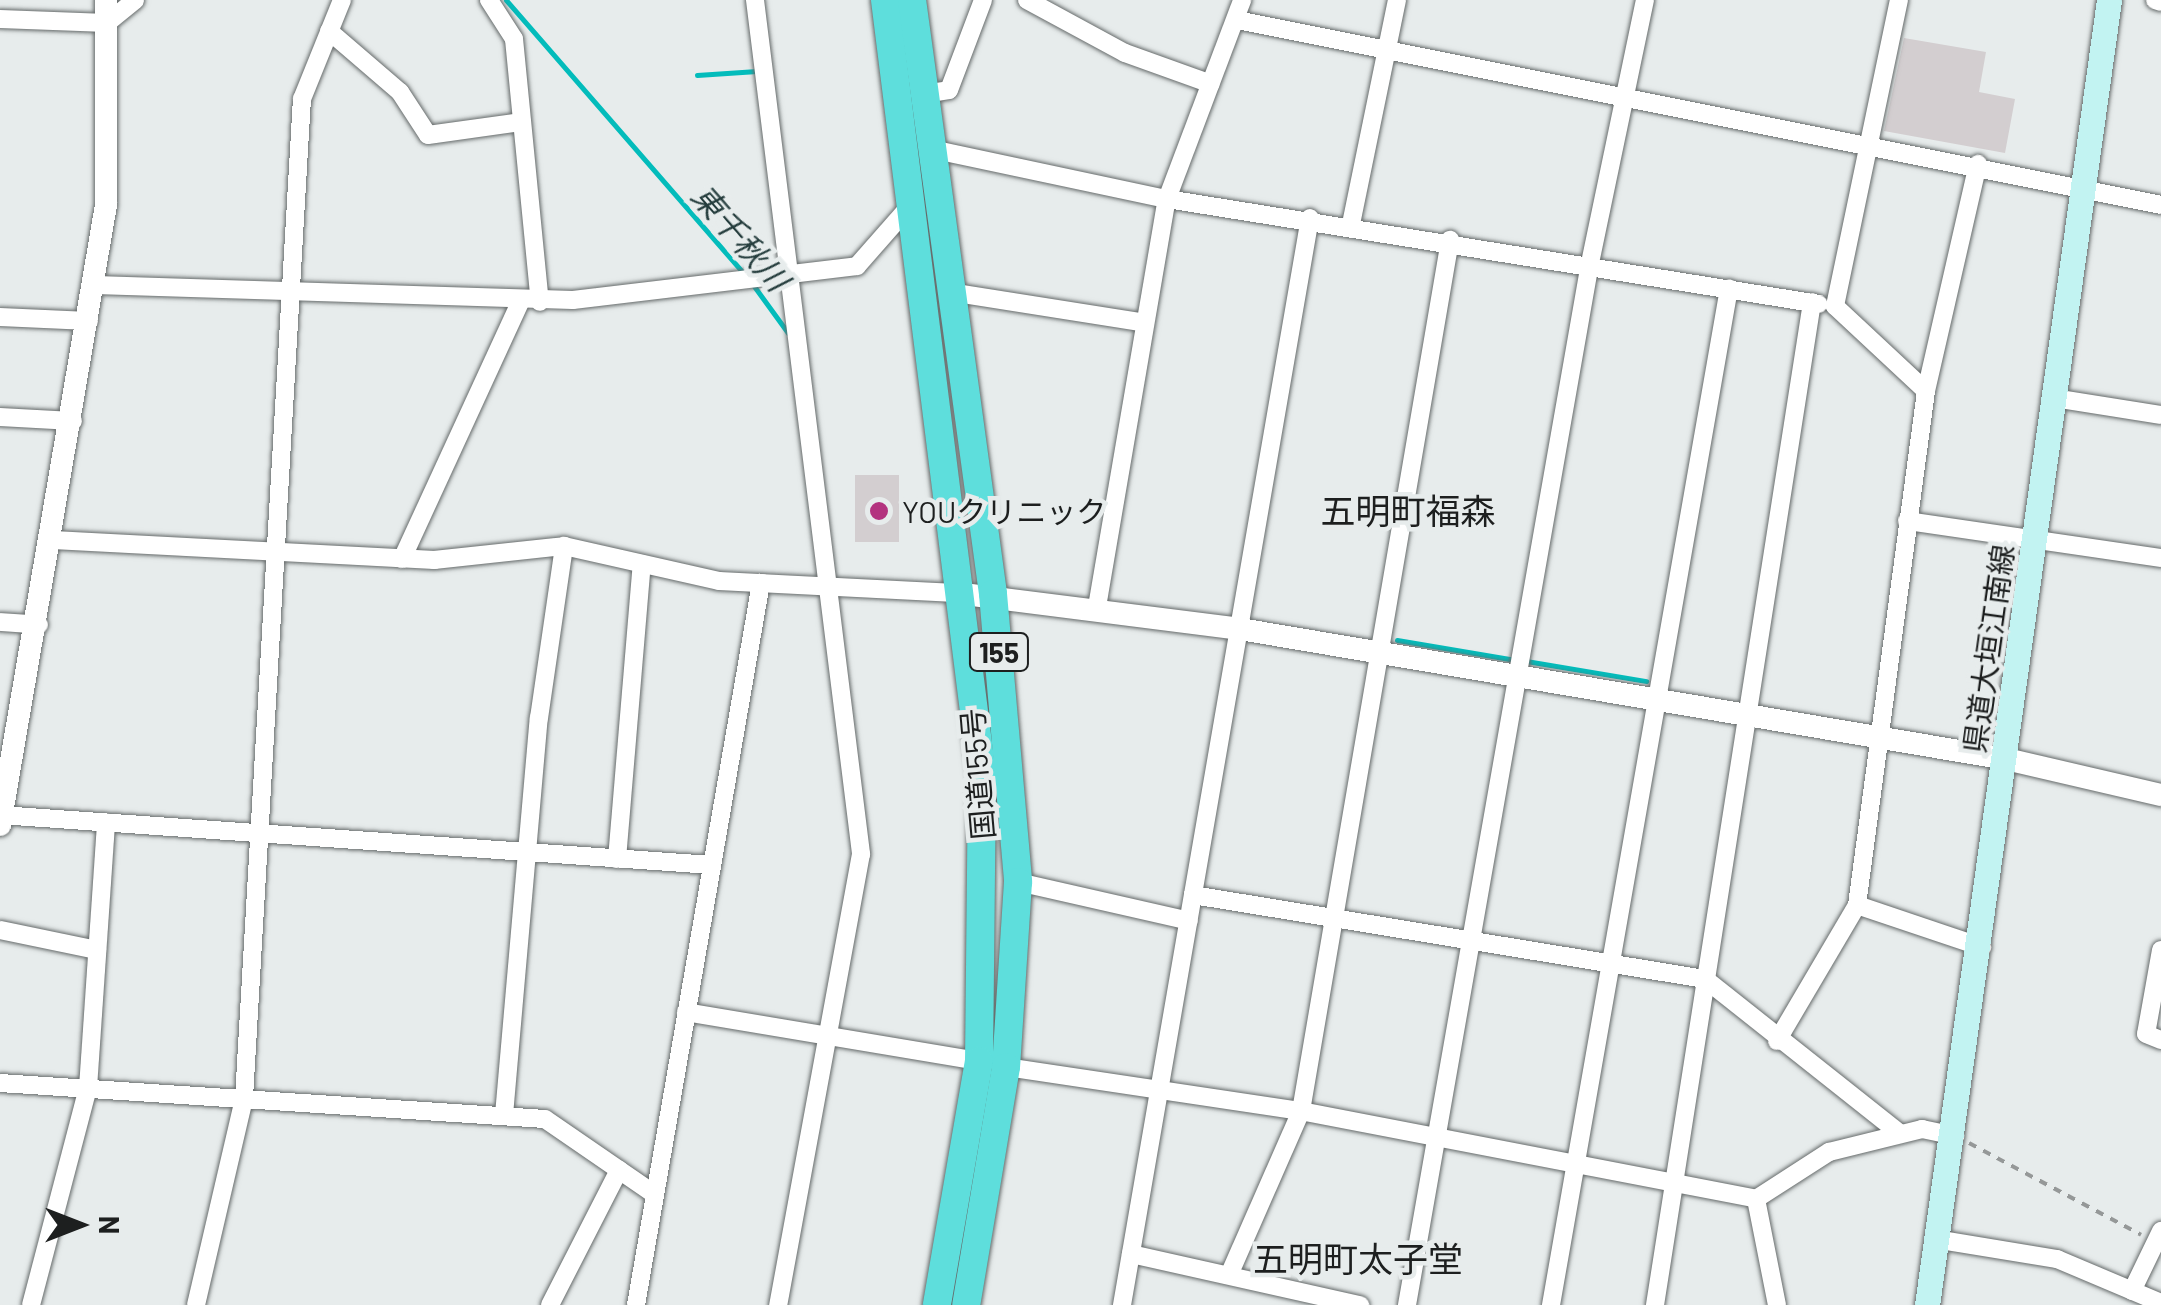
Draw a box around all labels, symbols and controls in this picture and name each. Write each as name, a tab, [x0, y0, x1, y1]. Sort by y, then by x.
water label: 東千秋川	[685, 176, 797, 298]
district label: 五明町福森	[1321, 489, 1495, 531]
place label: YOUクリニック	[902, 493, 1106, 529]
marker: YOUクリニック	[866, 498, 892, 524]
street label: 県道大垣江南線	[1956, 543, 2020, 755]
road number: 155	[966, 629, 1032, 675]
street label: 国道155号	[953, 707, 1001, 841]
north arrow	[30, 1175, 130, 1275]
text: N	[93, 1216, 127, 1234]
district label: 五明町太子堂	[1253, 1237, 1463, 1279]

